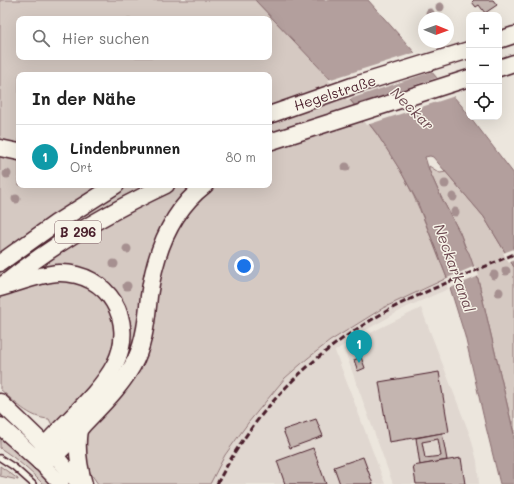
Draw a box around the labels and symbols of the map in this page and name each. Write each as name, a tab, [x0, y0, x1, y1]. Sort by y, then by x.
north arrow	[418, 12, 454, 48]
street label: Hegelstraße	[291, 70, 378, 115]
water label: Neckar	[387, 82, 439, 135]
road number: B 296	[55, 221, 101, 243]
water label: Neckarkanal	[430, 221, 480, 315]
your location	[234, 256, 254, 276]
pin: 1	[346, 330, 372, 363]

